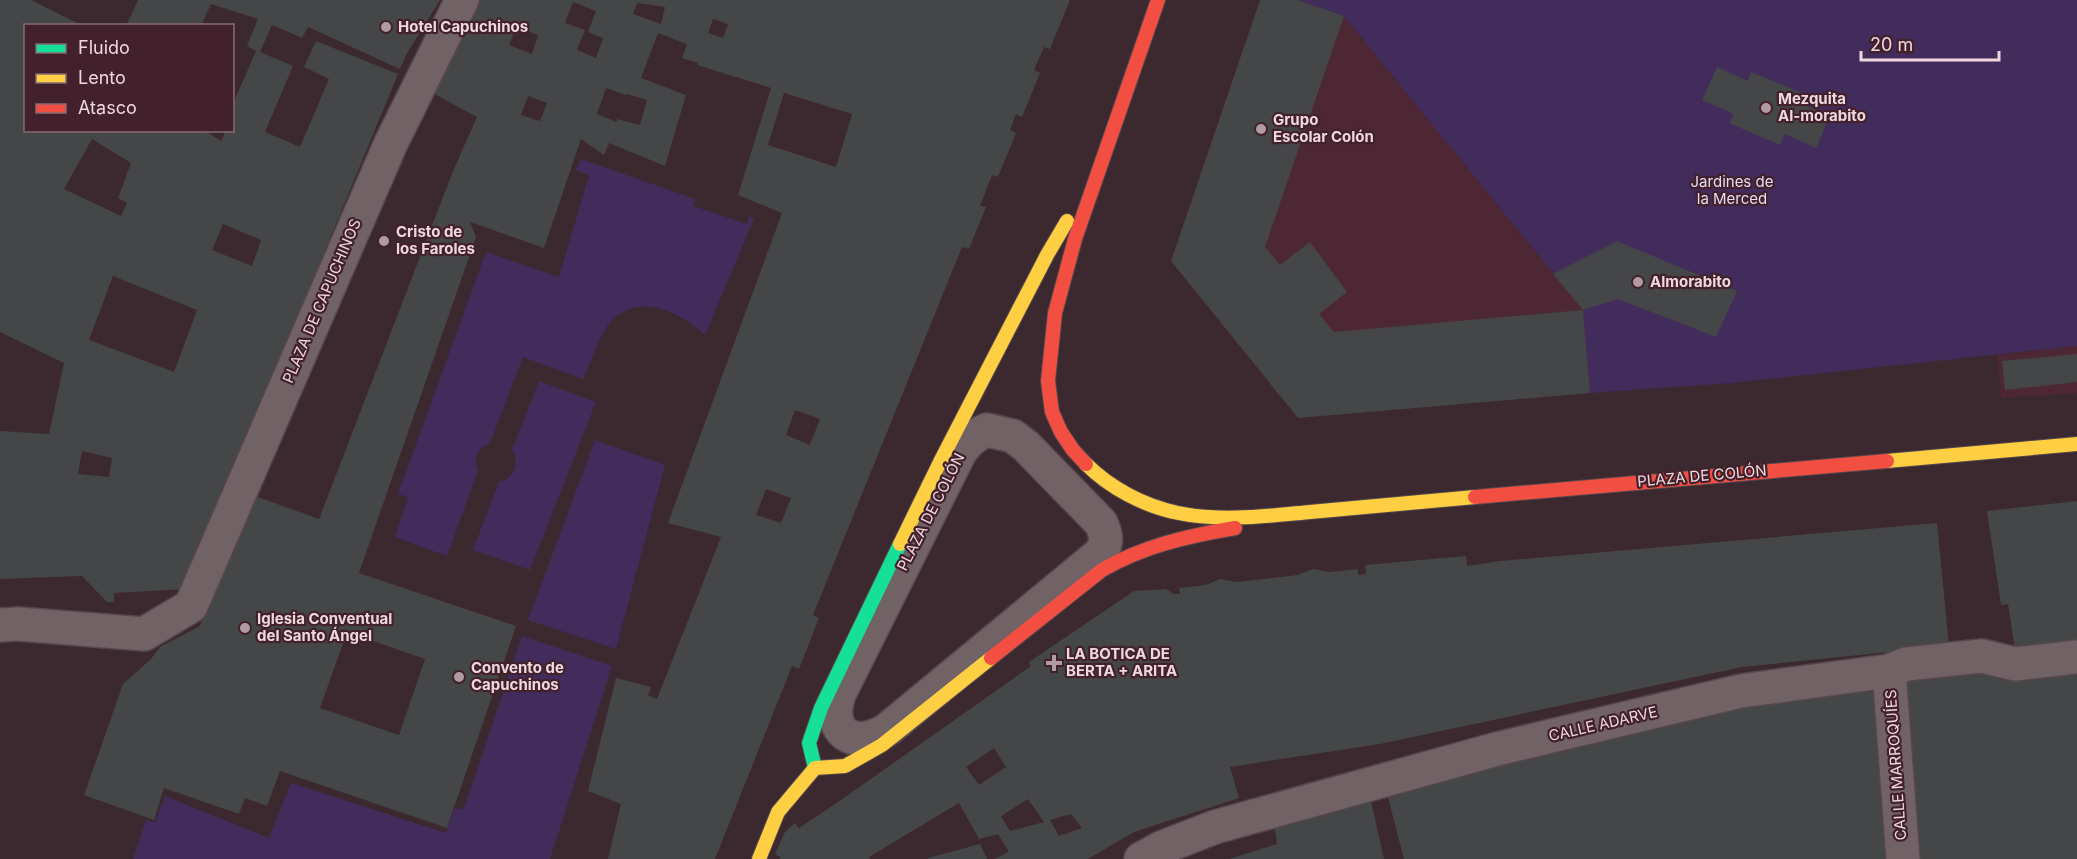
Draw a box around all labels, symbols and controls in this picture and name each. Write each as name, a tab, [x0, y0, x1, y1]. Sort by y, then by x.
place label: Hotel Capuchinos	[398, 17, 528, 36]
marker: Hotel Capuchinos	[379, 20, 393, 34]
legend	[24, 24, 234, 132]
scale bar	[1861, 24, 1999, 62]
text: 20 m	[1870, 34, 1913, 55]
text: Fluido	[78, 37, 130, 58]
text: Lento	[78, 67, 126, 88]
place label: Mezquita Al-morabito	[1778, 89, 1866, 125]
text: Atasco	[78, 97, 137, 118]
marker: Mezquita Al-morabito	[1759, 101, 1773, 115]
place label: Grupo Escolar Colón	[1273, 110, 1374, 146]
marker: Grupo Escolar Colón	[1254, 122, 1268, 136]
park label: Jardines de la Merced	[1691, 172, 1773, 208]
street label: PLAZA DE CAPUCHINOS	[278, 216, 365, 386]
place label: Cristo de los Faroles	[396, 222, 475, 258]
marker: Cristo de los Faroles	[377, 234, 391, 248]
place label: Almorabito	[1650, 272, 1731, 291]
marker: Almorabito	[1631, 275, 1645, 289]
street label: PLAZA DE COLÓN	[893, 450, 968, 574]
street label: PLAZA DE COLÓN	[1637, 460, 1767, 491]
place label: Iglesia Conventual del Santo Ángel	[257, 609, 392, 645]
marker: Iglesia Conventual del Santo Ángel	[238, 621, 252, 635]
place label: LA BOTICA DE BERTA + ARITA	[1066, 644, 1177, 680]
marker: LA BOTICA DE BERTA + ARITA	[1047, 656, 1061, 670]
place label: Convento de Capuchinos	[471, 658, 564, 694]
marker: Convento de Capuchinos	[452, 670, 466, 684]
street label: CALLE MARROQUÍES	[1881, 689, 1910, 841]
street label: CALLE ADARVE	[1547, 702, 1659, 745]

